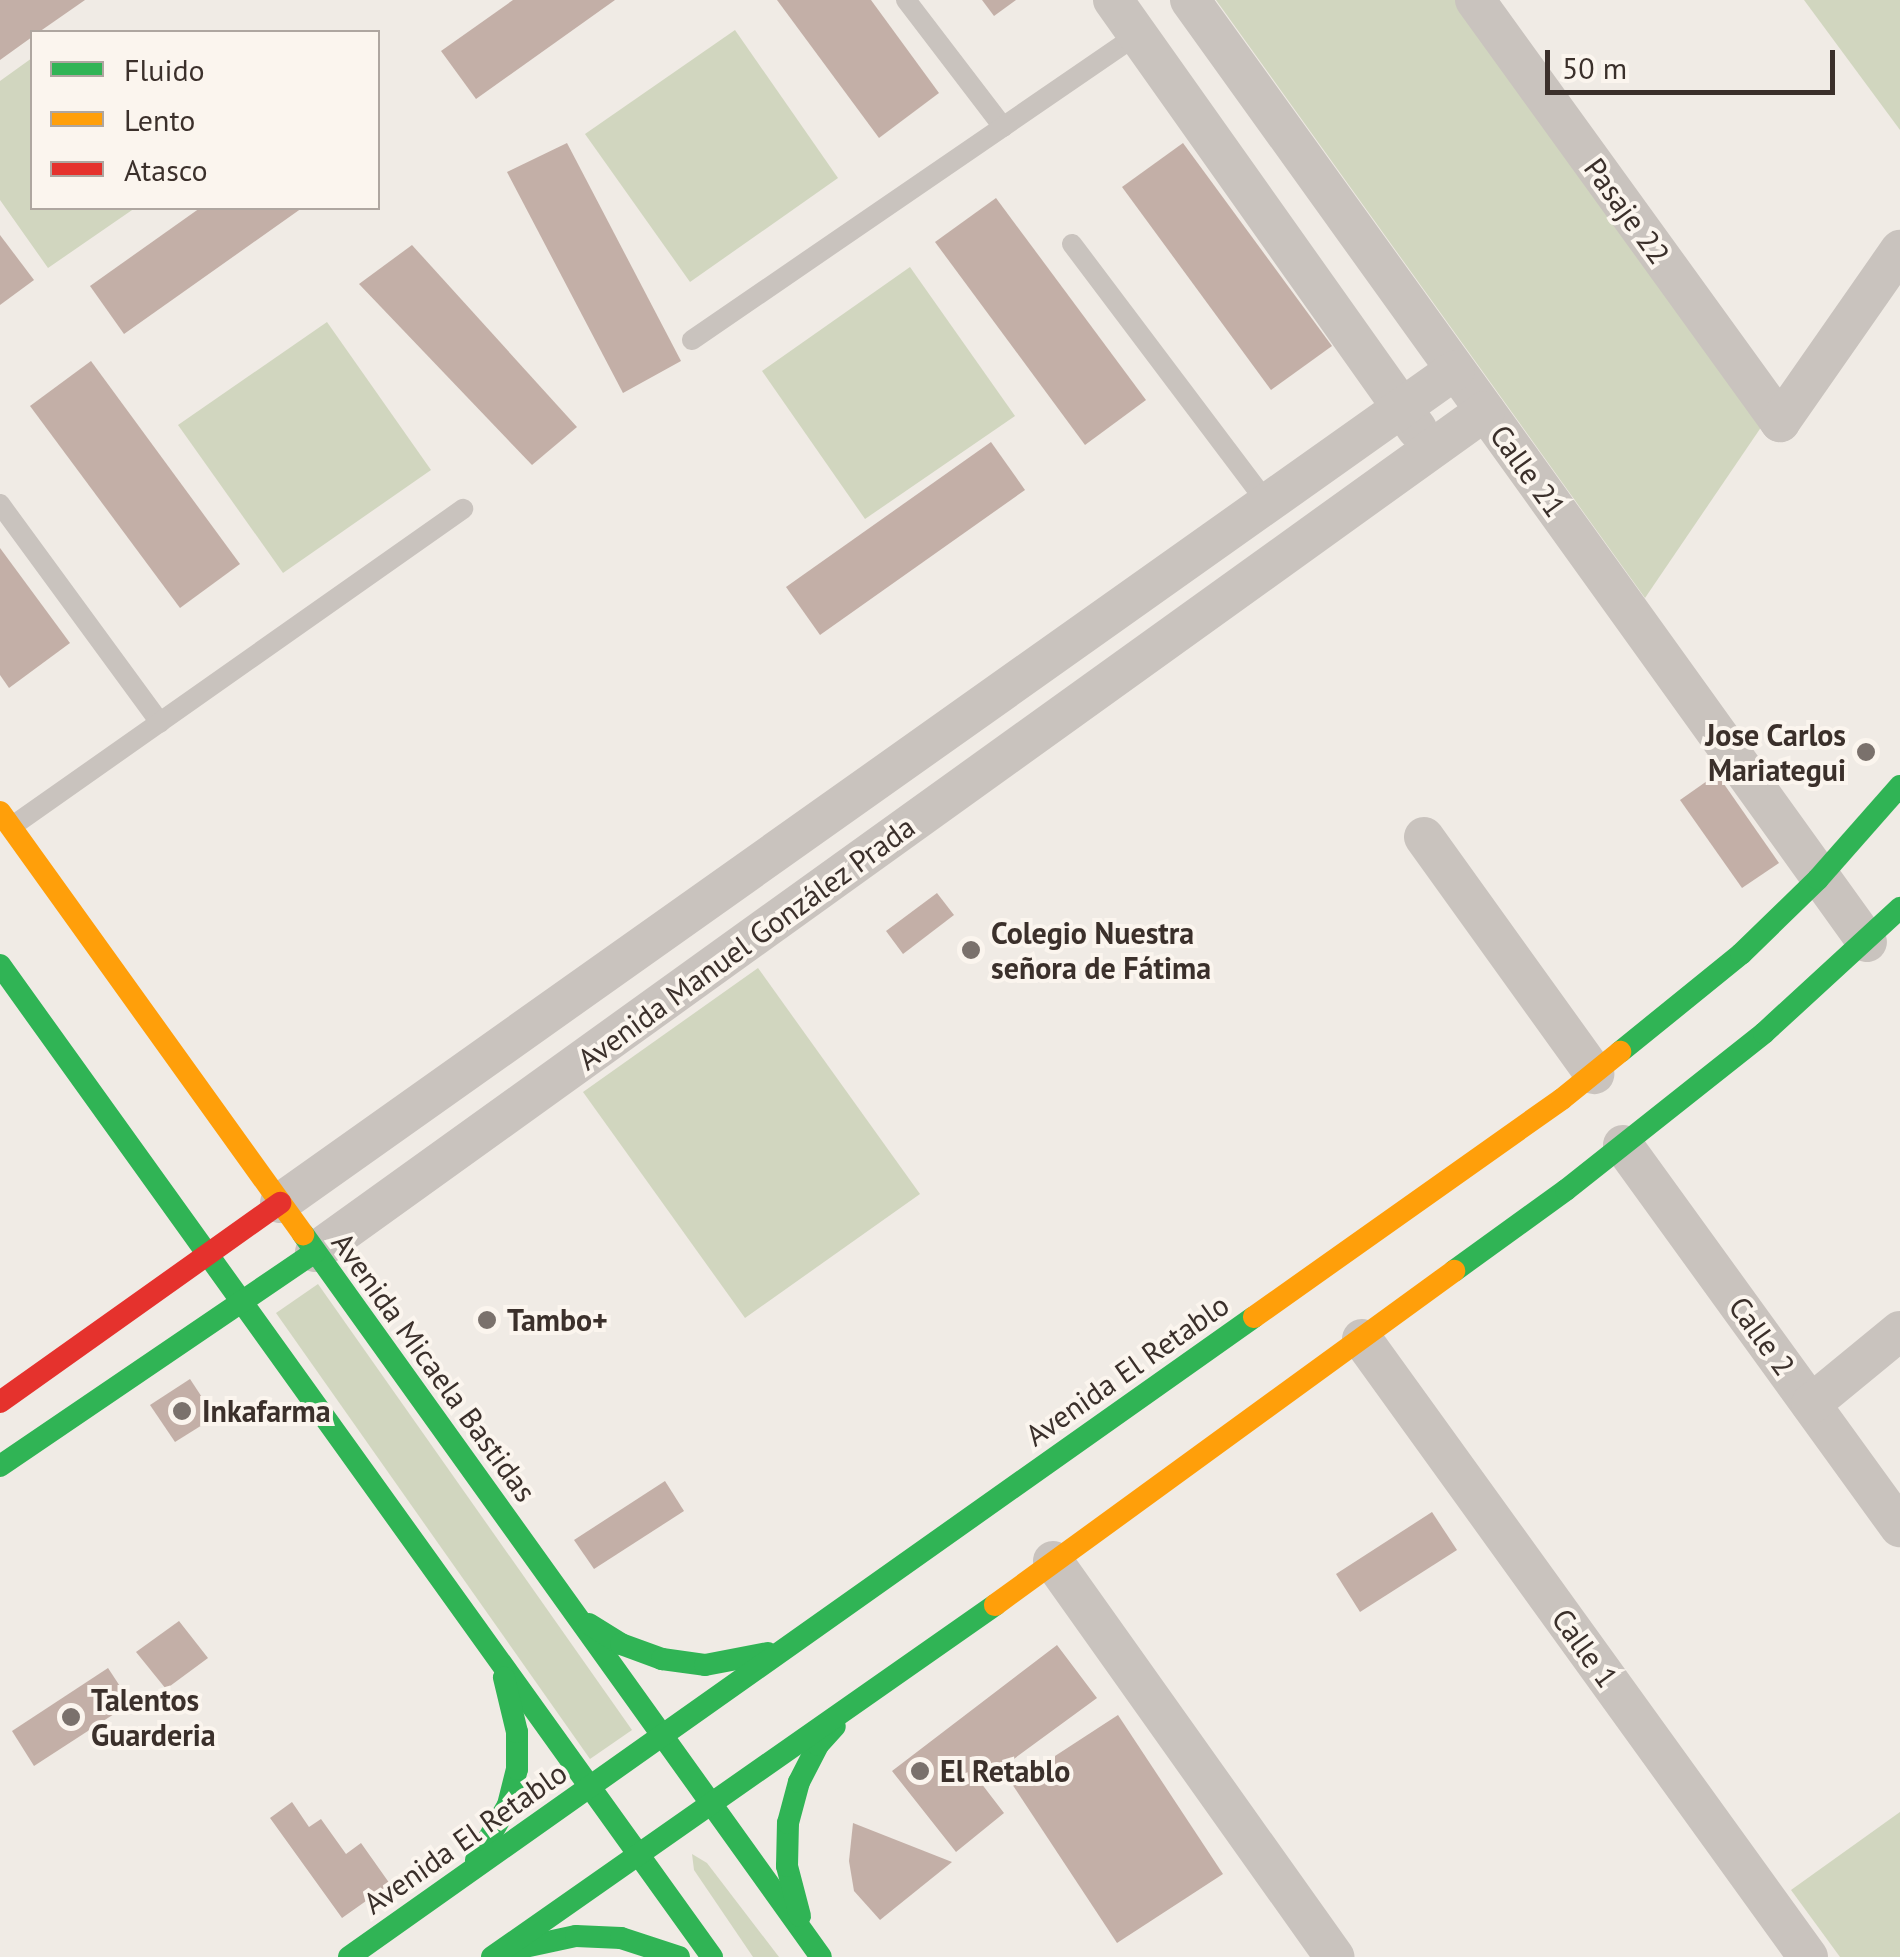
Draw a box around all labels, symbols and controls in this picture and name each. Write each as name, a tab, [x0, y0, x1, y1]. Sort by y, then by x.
legend	[30, 30, 380, 210]
scale bar	[1550, 30, 1840, 92]
text: 50 m	[1562, 48, 1627, 87]
text: Fluido	[124, 50, 205, 89]
text: Lento	[124, 100, 195, 139]
text: Atasco	[124, 150, 208, 189]
street label: Pasaje 22	[1577, 151, 1677, 271]
street label: Calle 21	[1483, 418, 1573, 524]
place label: Jose Carlos Mariategui	[1705, 717, 1846, 788]
marker: Jose Carlos Mariategui	[1855, 741, 1877, 763]
street label: Avenida Manuel González Prada	[570, 808, 922, 1078]
place label: Colegio Nuestra señora de Fátima	[991, 915, 1211, 986]
marker: Colegio Nuestra señora de Fátima	[960, 939, 982, 961]
street label: Avenida Micaela Bastidas	[324, 1226, 544, 1508]
street label: Avenida El Retablo	[1018, 1286, 1236, 1454]
street label: Calle 2	[1721, 1290, 1803, 1382]
place label: Tambo+	[507, 1302, 608, 1338]
marker: Tambo+	[476, 1309, 498, 1331]
place label: Inkafarma	[202, 1393, 331, 1429]
marker: Inkafarma	[171, 1400, 193, 1422]
street label: Calle 1	[1544, 1602, 1626, 1694]
place label: Talentos Guarderia	[91, 1682, 216, 1752]
marker: Talentos Guarderia	[60, 1706, 82, 1728]
place label: El Retablo	[940, 1753, 1070, 1789]
street label: Avenida El Retablo	[356, 1754, 574, 1922]
marker: El Retablo	[909, 1760, 931, 1782]

